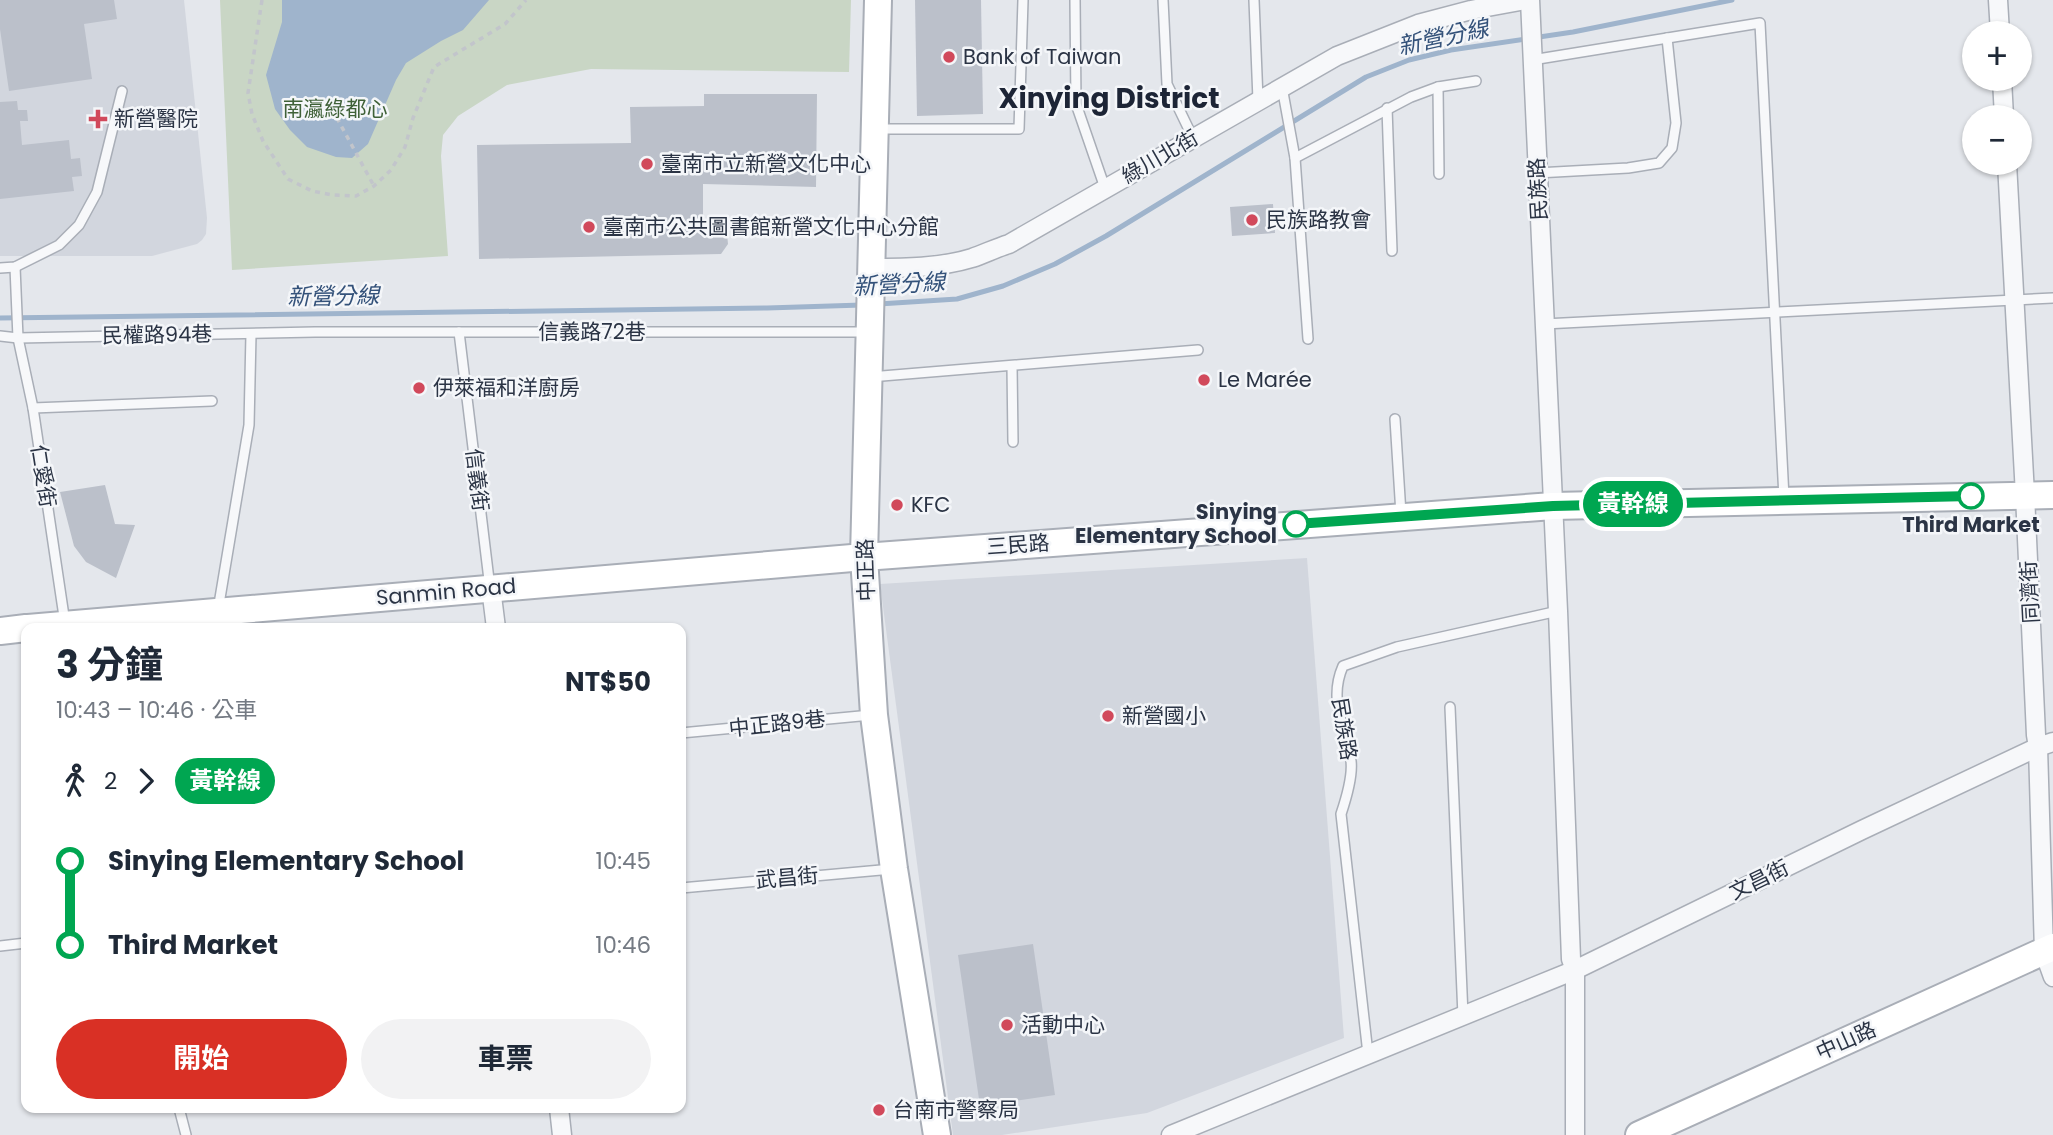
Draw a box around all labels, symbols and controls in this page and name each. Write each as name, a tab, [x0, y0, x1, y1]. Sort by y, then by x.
water label: 新營分線	[1395, 11, 1494, 62]
map controls	[1962, 21, 2032, 175]
button: +	[1962, 21, 2032, 91]
place label: Bank of Taiwan	[963, 42, 1121, 71]
marker: Bank of Taiwan	[941, 49, 957, 65]
district label: Xinying District	[998, 79, 1220, 118]
park label: 南瀛綠都心	[283, 94, 388, 123]
place label: 新營醫院	[114, 104, 198, 133]
button: −	[1962, 105, 2032, 175]
marker: 新營醫院	[88, 109, 108, 129]
street label: 綠川北街	[1116, 123, 1203, 190]
place label: 臺南市立新營文化中心	[661, 149, 871, 178]
marker: 臺南市立新營文化中心	[639, 156, 655, 172]
street label: 民族路	[1521, 157, 1554, 221]
place label: 民族路教會	[1266, 205, 1371, 234]
place label: 臺南市公共圖書館新營文化中心分館	[603, 212, 939, 241]
marker: 民族路教會	[1244, 212, 1260, 228]
marker: 臺南市公共圖書館新營文化中心分館	[581, 219, 597, 235]
water label: 新營分線	[852, 265, 949, 302]
water label: 新營分線	[287, 279, 382, 313]
street label: 信義路72巷	[538, 317, 646, 346]
street label: 民權路94巷	[102, 319, 212, 350]
place label: Le Marée	[1218, 365, 1312, 394]
marker: Le Marée	[1196, 372, 1212, 388]
place label: 伊萊福和洋廚房	[433, 373, 580, 402]
marker: 伊萊福和洋廚房	[411, 380, 427, 396]
street label: 仁愛街	[24, 443, 63, 509]
street label: 信義街	[459, 447, 496, 513]
line badge: 黃幹線	[1593, 481, 1673, 527]
marker: Third Market	[1958, 483, 1984, 509]
text: 黃幹線	[1597, 487, 1669, 520]
place label: KFC	[911, 490, 950, 519]
marker: KFC	[889, 497, 905, 513]
place label: Sinying Elementary School	[1075, 497, 1277, 550]
place label: Third Market	[1902, 510, 2040, 539]
marker: Sinying Elementary School	[1283, 511, 1309, 537]
street label: 三民路	[986, 528, 1050, 561]
street label: 中正路	[850, 538, 881, 602]
street label: 同濟街	[2013, 560, 2046, 624]
street label: Sanmin Road	[375, 571, 517, 612]
text: 3 分鐘	[56, 638, 163, 691]
text: NT$50	[565, 664, 651, 700]
text: 10:43 – 10:46 · 公車	[56, 694, 258, 726]
street label: 民族路	[1325, 696, 1364, 762]
place label: 新營國小	[1122, 701, 1206, 730]
street label: 中正路9巷	[727, 704, 827, 743]
marker: 新營國小	[1100, 708, 1116, 724]
icon: walk	[56, 762, 94, 800]
icon: forward	[127, 762, 165, 800]
text: 黃幹線	[189, 764, 261, 797]
text: 2	[104, 765, 117, 797]
text: Sinying Elementary School	[108, 843, 464, 879]
text: 10:45	[595, 845, 651, 877]
street label: 文昌街	[1724, 853, 1793, 906]
street label: 武昌街	[754, 860, 820, 895]
text: Third Market	[108, 927, 278, 963]
text: 10:46	[595, 929, 651, 961]
place label: 活動中心	[1021, 1010, 1105, 1039]
street label: 中山路	[1811, 1014, 1880, 1067]
marker: 活動中心	[999, 1017, 1015, 1033]
button: 開始	[56, 1019, 347, 1099]
button: 車票	[361, 1019, 651, 1099]
place label: 台南市警察局	[893, 1095, 1019, 1124]
marker: 台南市警察局	[871, 1102, 887, 1118]

